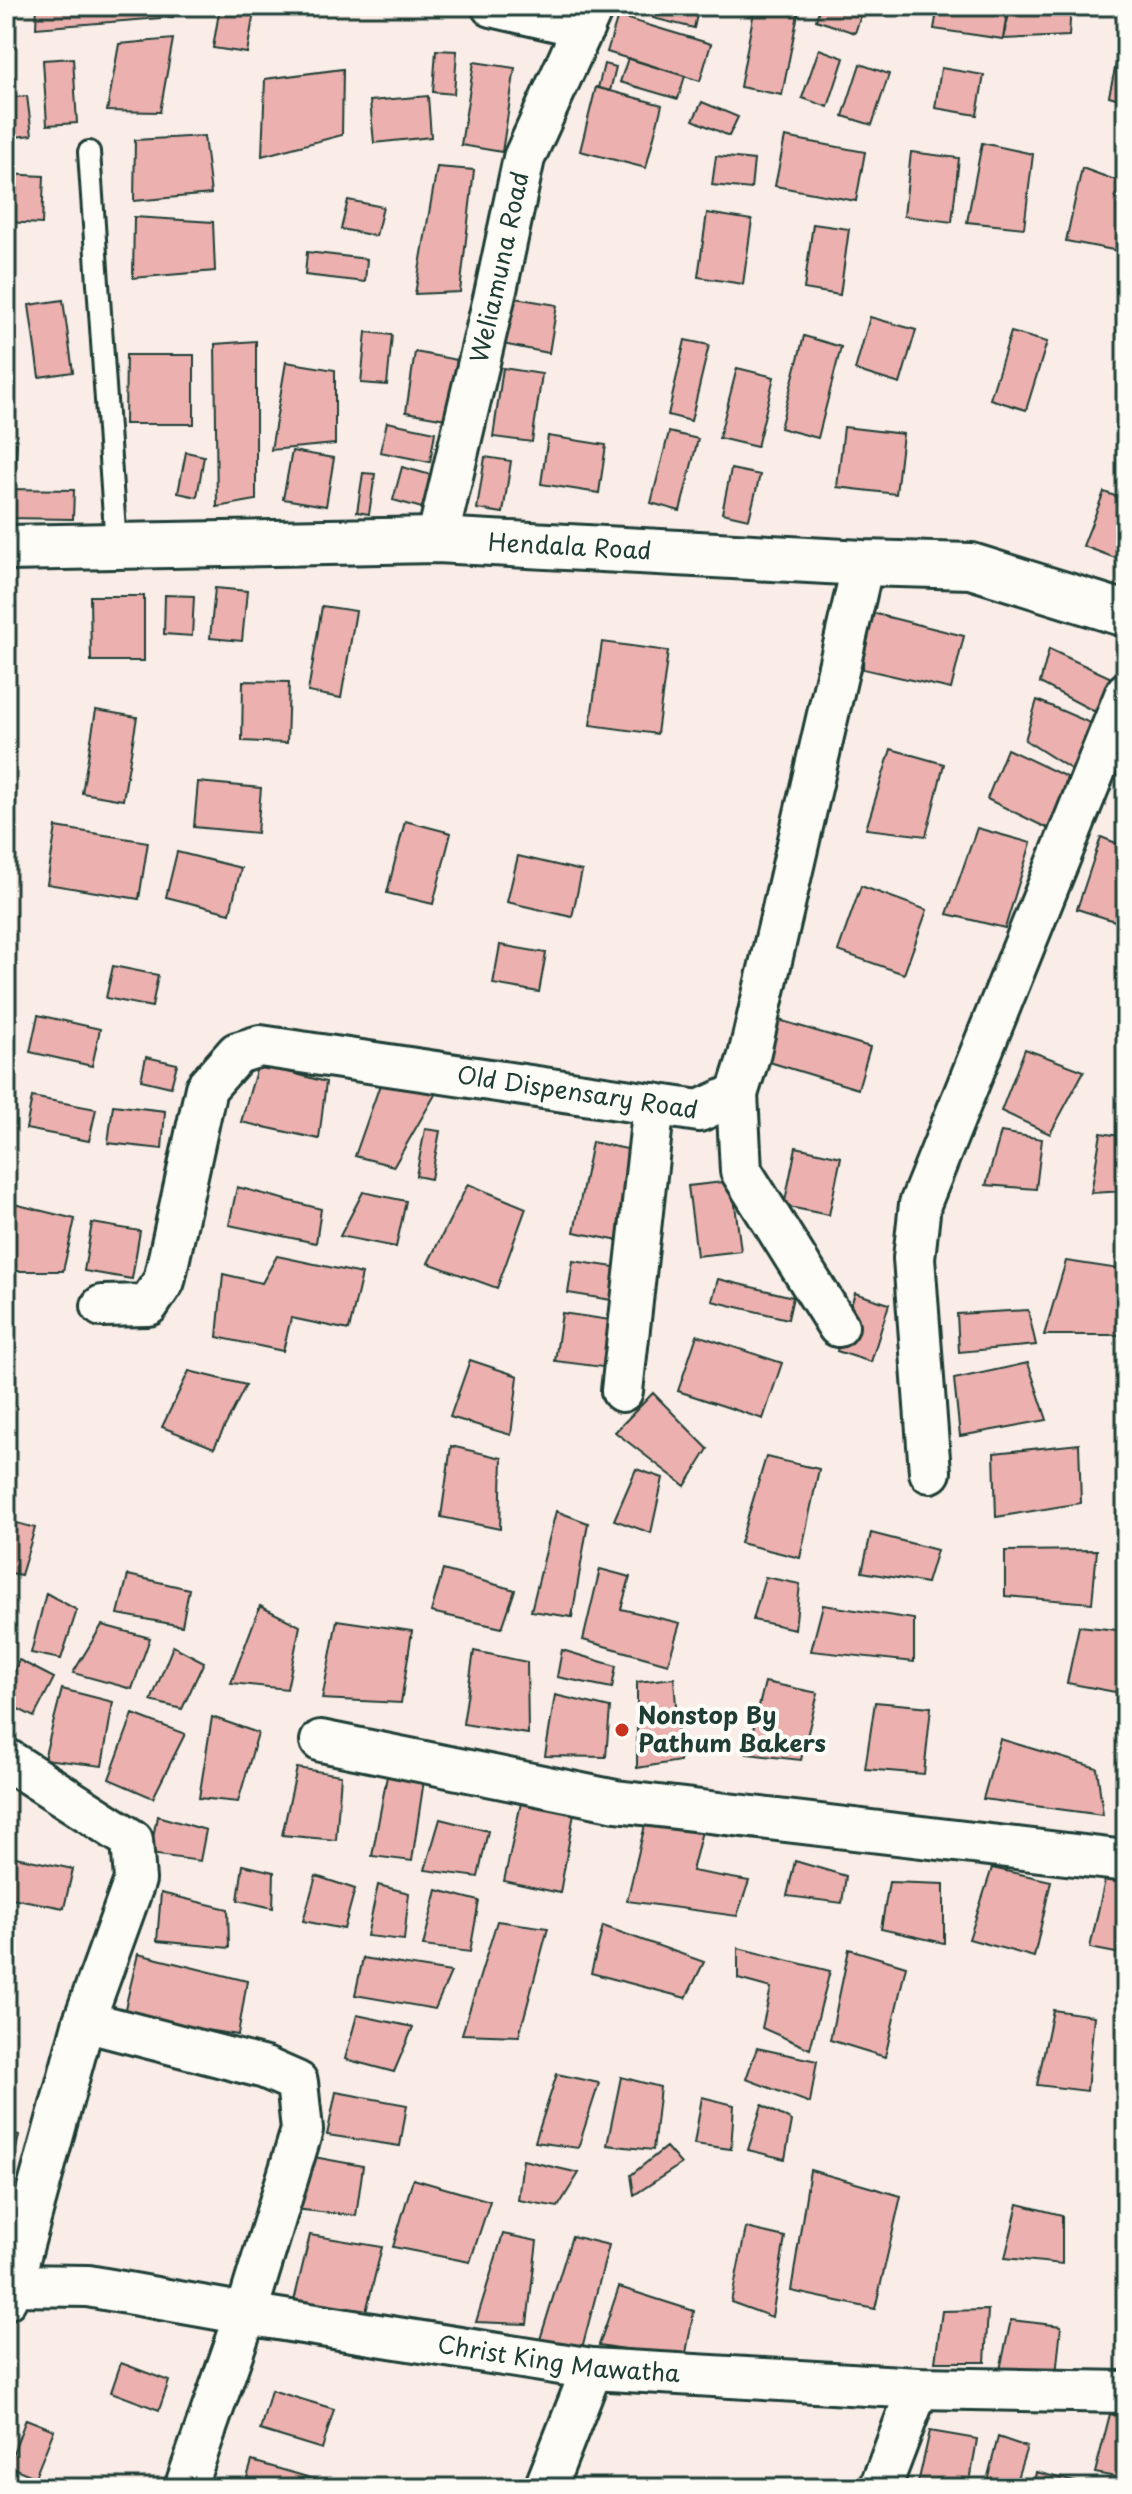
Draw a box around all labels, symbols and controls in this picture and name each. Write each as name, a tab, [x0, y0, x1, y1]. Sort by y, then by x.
street label: Weliamuna Road	[459, 168, 537, 366]
street label: Hendala Road	[487, 523, 652, 568]
street label: Old Dispensary Road	[455, 1055, 701, 1127]
place label: Nonstop By Pathum Bakers	[638, 1696, 826, 1760]
marker: Nonstop By Pathum Bakers	[613, 1721, 631, 1739]
street label: Christ King Mawatha	[435, 2325, 681, 2390]

